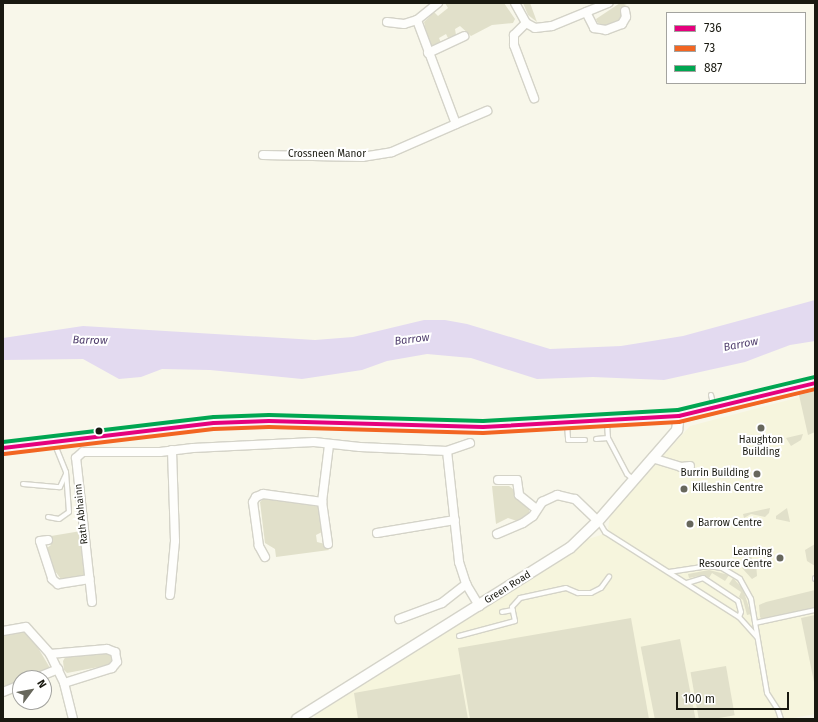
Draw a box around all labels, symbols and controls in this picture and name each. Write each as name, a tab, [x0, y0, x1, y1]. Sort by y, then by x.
legend	[666, 12, 806, 84]
text: 736	[704, 21, 722, 35]
text: 73	[704, 41, 715, 55]
text: 887	[704, 61, 722, 75]
street label: Crossneen Manor	[288, 149, 366, 161]
water label: Barrow	[394, 331, 430, 349]
water label: Barrow	[72, 334, 108, 348]
water label: Barrow	[723, 335, 759, 355]
marker: Haughton Building	[756, 423, 766, 433]
unlabelled marker	[94, 426, 104, 436]
place label: Haughton Building	[739, 434, 783, 458]
place label: Burrin Building	[681, 468, 749, 480]
marker: Burrin Building	[752, 469, 762, 479]
street label: Rath Abhainn	[73, 483, 91, 545]
place label: Killeshin Centre	[692, 483, 763, 495]
marker: Killeshin Centre	[679, 484, 689, 494]
place label: Barrow Centre	[698, 518, 762, 530]
marker: Barrow Centre	[685, 519, 695, 529]
place label: Learning Resource Centre	[699, 546, 772, 570]
marker: Learning Resource Centre	[775, 553, 785, 563]
street label: Green Road	[483, 569, 533, 607]
north arrow	[12, 670, 52, 710]
text: N	[34, 677, 49, 690]
scale bar	[678, 684, 791, 710]
text: 100 m	[683, 692, 715, 706]

